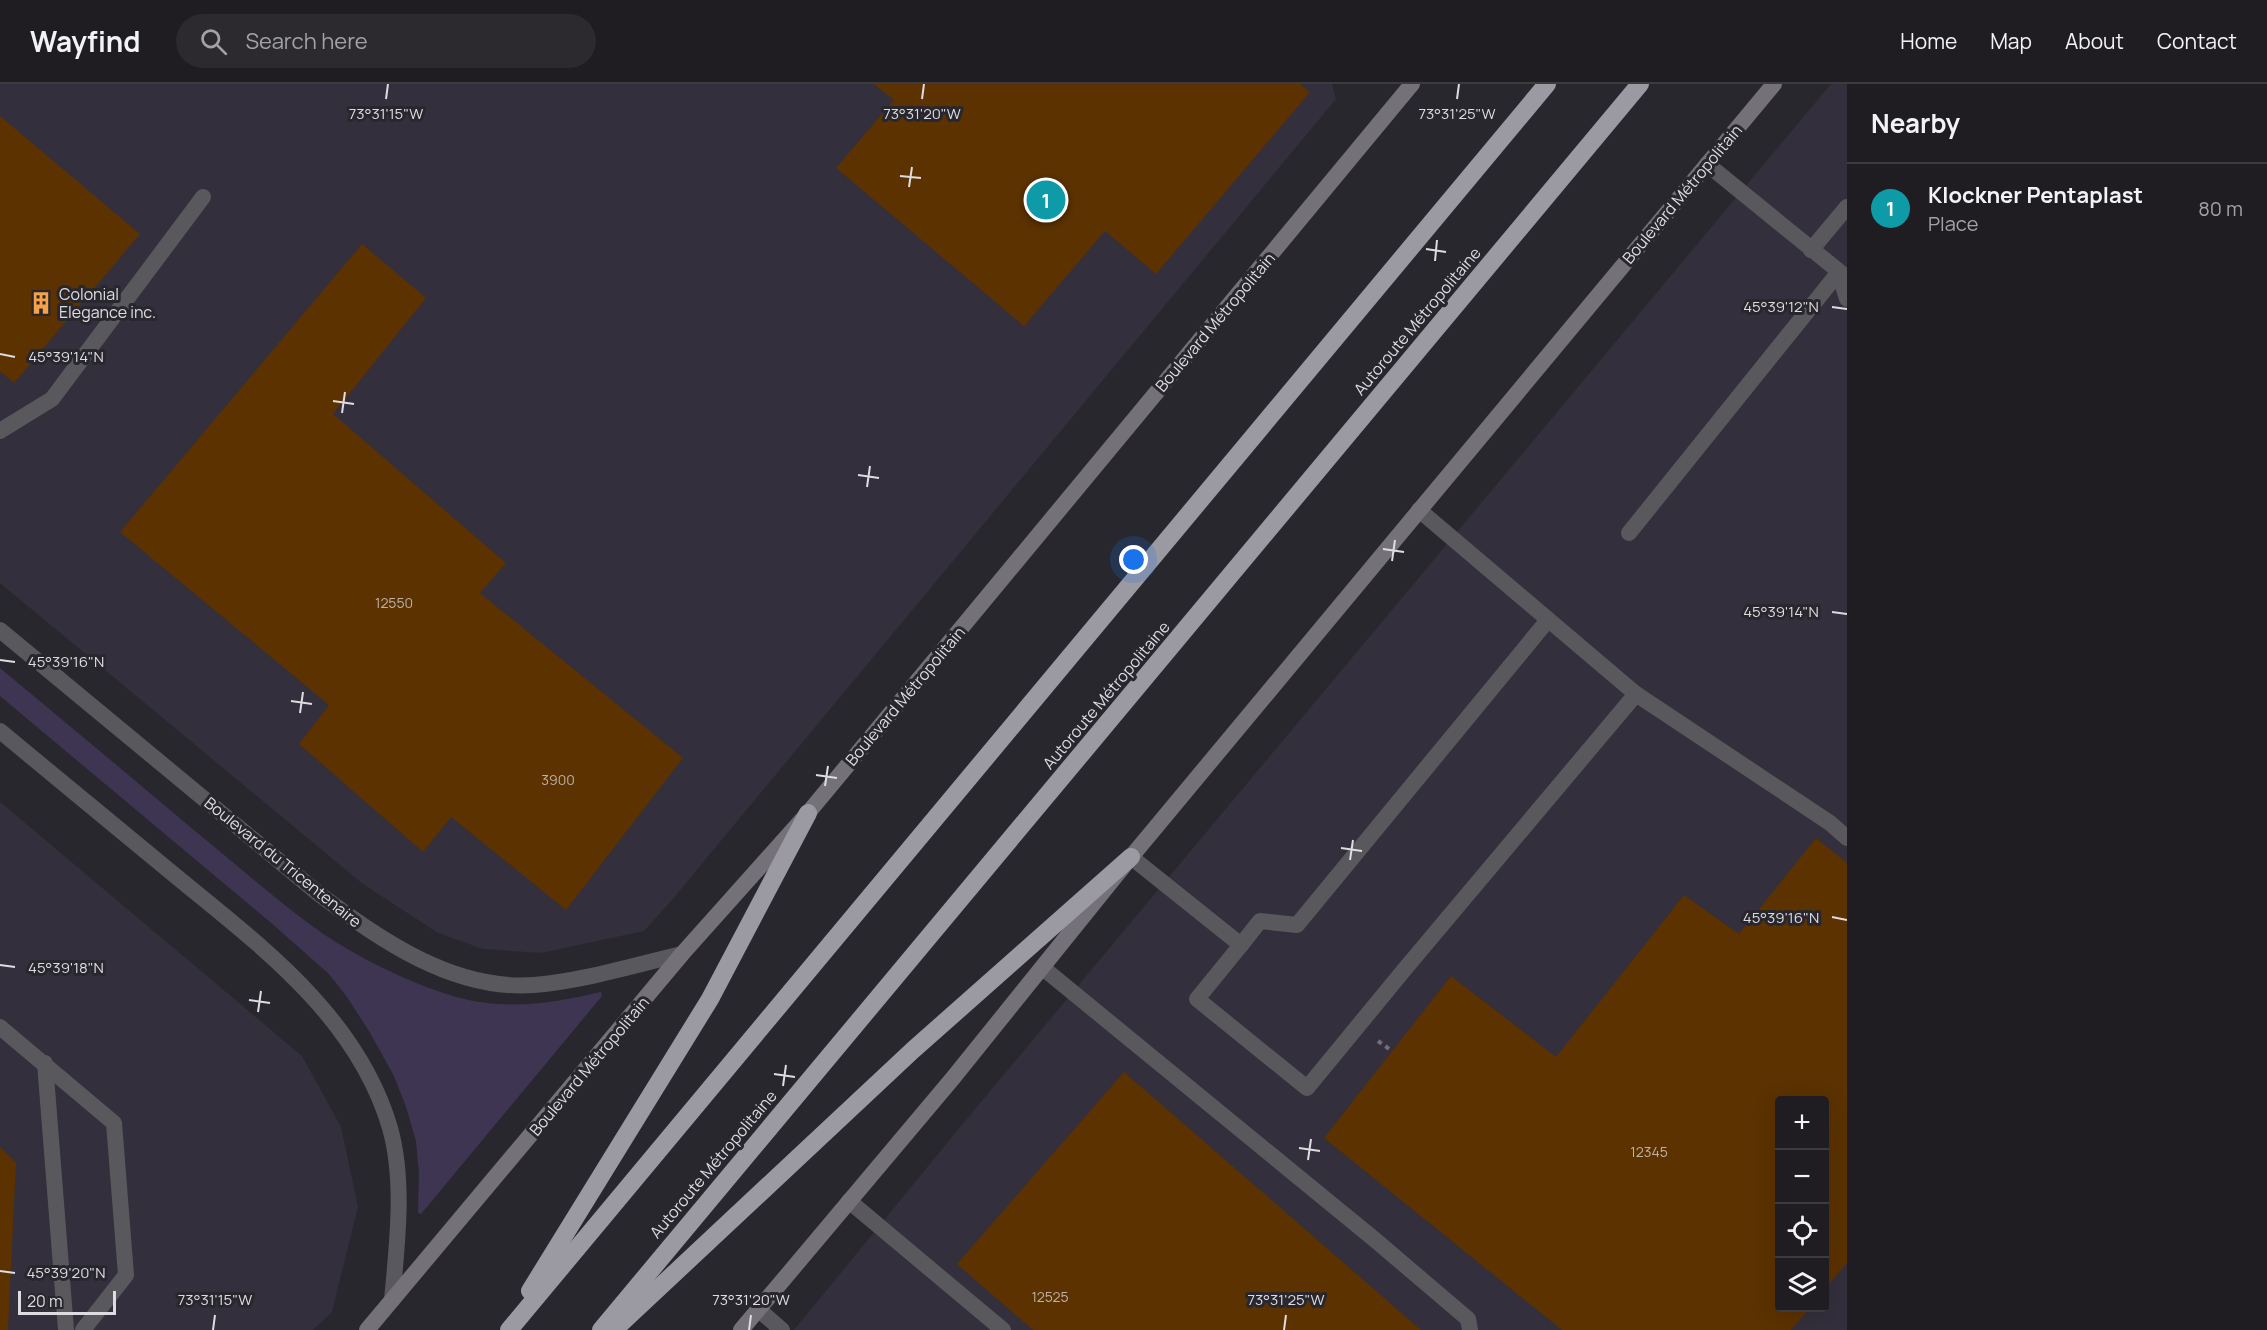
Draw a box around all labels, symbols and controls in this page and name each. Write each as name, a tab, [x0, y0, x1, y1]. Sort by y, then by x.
search box	[176, 14, 596, 68]
text: Wayfind	[30, 22, 140, 60]
icon: search	[197, 25, 230, 58]
text: Search here	[245, 26, 368, 56]
text: Home	[1900, 27, 1957, 55]
text: Map	[1990, 27, 2032, 55]
text: About	[2065, 27, 2124, 55]
text: Contact	[2157, 27, 2237, 55]
text: 73°31'15"W	[349, 103, 423, 124]
text: 73°31'20"W	[883, 103, 961, 124]
text: 73°31'25"W	[1418, 103, 1496, 124]
text: Nearby	[1871, 105, 1960, 141]
street label: Boulevard Métropolitain	[1617, 120, 1747, 268]
pin: 1	[1026, 178, 1066, 222]
text: Klockner Pentaplast	[1928, 180, 2143, 210]
text: 1	[1886, 195, 1895, 222]
text: 80 m	[2198, 195, 2243, 222]
text: Place	[1928, 210, 1978, 237]
street label: Autoroute Métropolitaine	[1348, 242, 1486, 400]
street label: Boulevard Métropolitain	[1150, 248, 1280, 396]
place label: Colonial Elegance inc.	[59, 283, 156, 323]
building icon: Colonial Elegance inc.	[28, 290, 54, 316]
text: 45°39'12"N	[1743, 296, 1819, 317]
text: 45°39'14"N	[28, 346, 104, 367]
your location	[1119, 545, 1148, 574]
house number: 12550	[375, 593, 413, 612]
text: 45°39'14"N	[1743, 601, 1819, 622]
street label: Autoroute Métropolitaine	[1037, 616, 1175, 774]
street label: Boulevard Métropolitain	[840, 622, 970, 770]
text: 45°39'16"N	[28, 651, 104, 672]
house number: 3900	[541, 770, 575, 789]
street label: Boulevard du Tricentenaire	[200, 792, 366, 932]
text: 45°39'16"N	[1743, 907, 1819, 928]
text: 45°39'18"N	[28, 957, 104, 978]
street label: Boulevard Métropolitain	[524, 992, 654, 1140]
street label: Autoroute Métropolitaine	[644, 1085, 782, 1243]
map controls	[1775, 1096, 1829, 1312]
button: +	[1775, 1096, 1829, 1150]
house number: 12345	[1630, 1142, 1668, 1161]
button: −	[1775, 1150, 1829, 1204]
button: locate	[1775, 1204, 1829, 1258]
button: layers	[1775, 1258, 1829, 1312]
text: 45°39'20"N	[27, 1262, 105, 1283]
house number: 12525	[1031, 1287, 1069, 1306]
scale bar	[18, 1288, 116, 1316]
text: 73°31'15"W	[178, 1289, 252, 1310]
text: 73°31'20"W	[712, 1289, 790, 1310]
text: 73°31'25"W	[1247, 1289, 1325, 1310]
text: 20 m	[27, 1290, 63, 1312]

